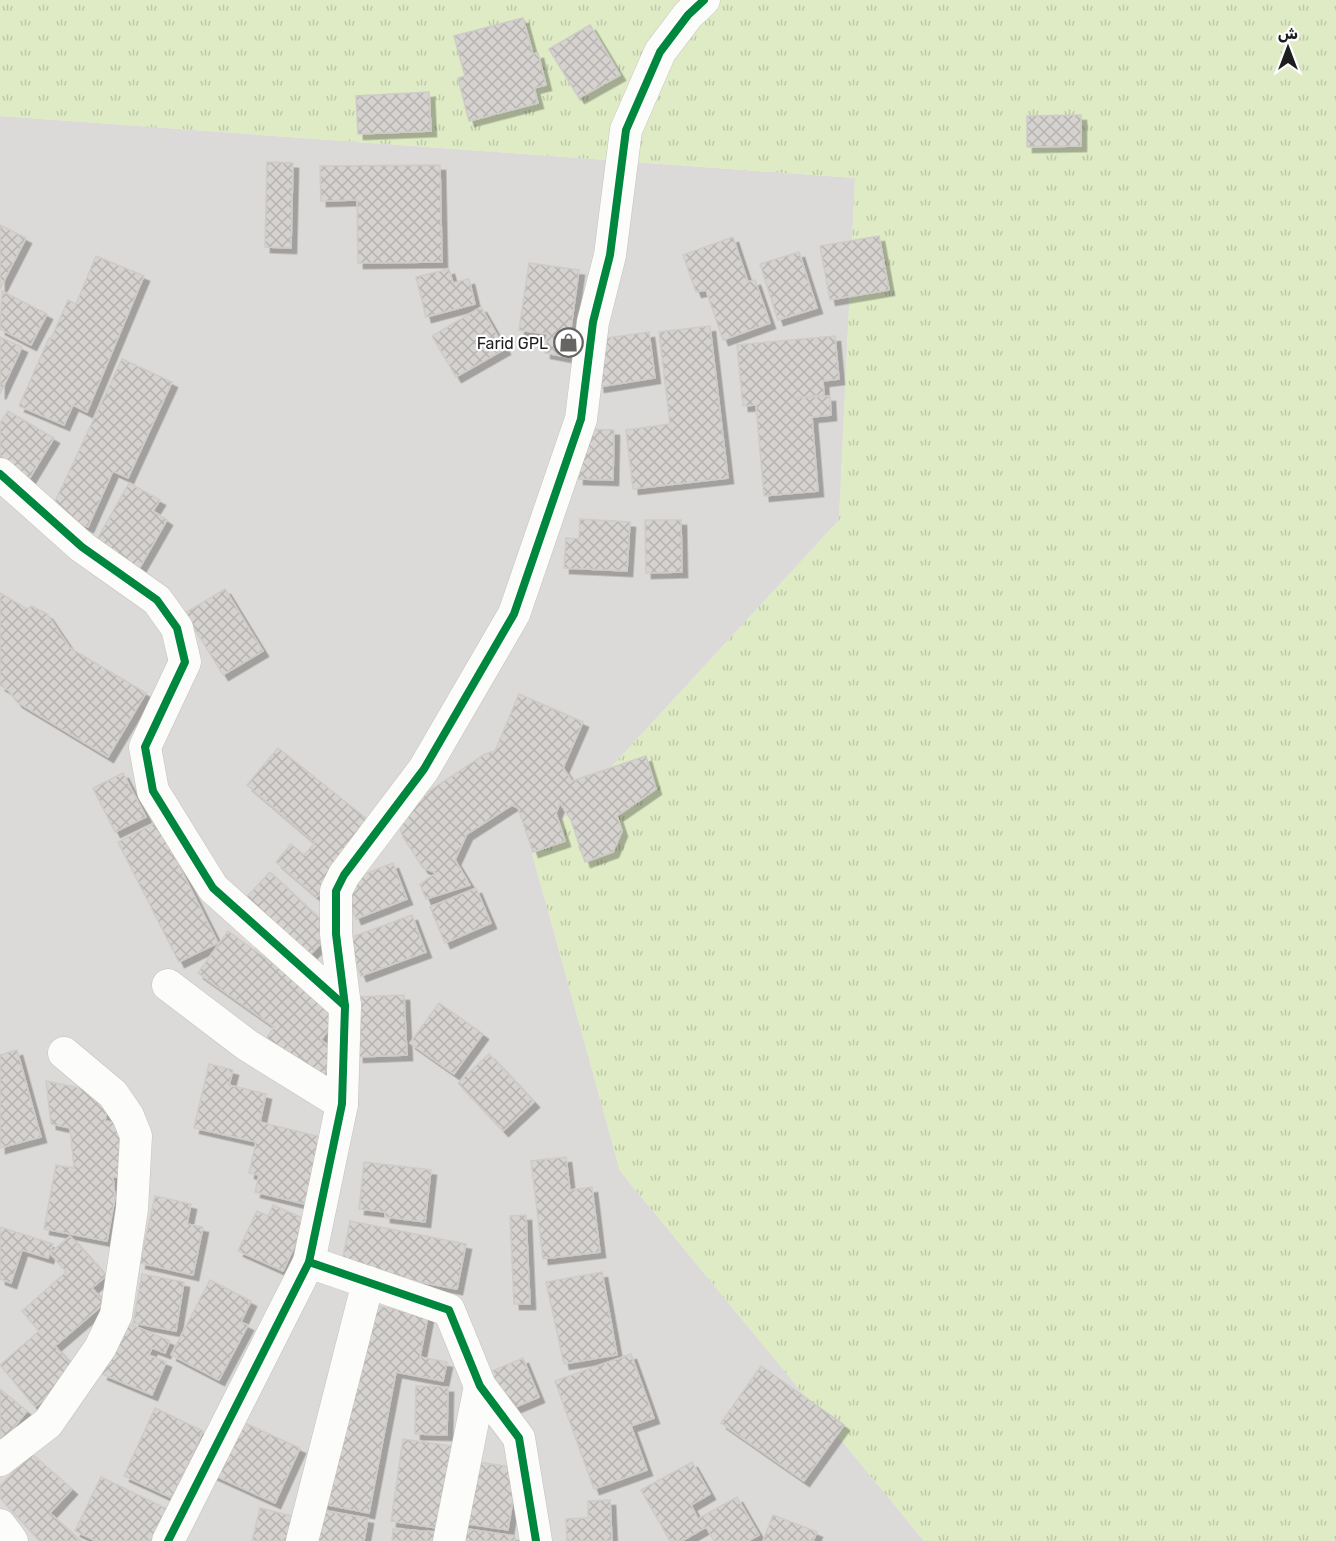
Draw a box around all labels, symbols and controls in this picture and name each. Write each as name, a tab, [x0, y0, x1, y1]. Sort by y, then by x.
north arrow	[1258, 18, 1318, 78]
text: ش	[1278, 24, 1298, 43]
shop icon: Farid GPL	[553, 327, 585, 359]
place label: Farid GPL	[477, 334, 548, 353]

